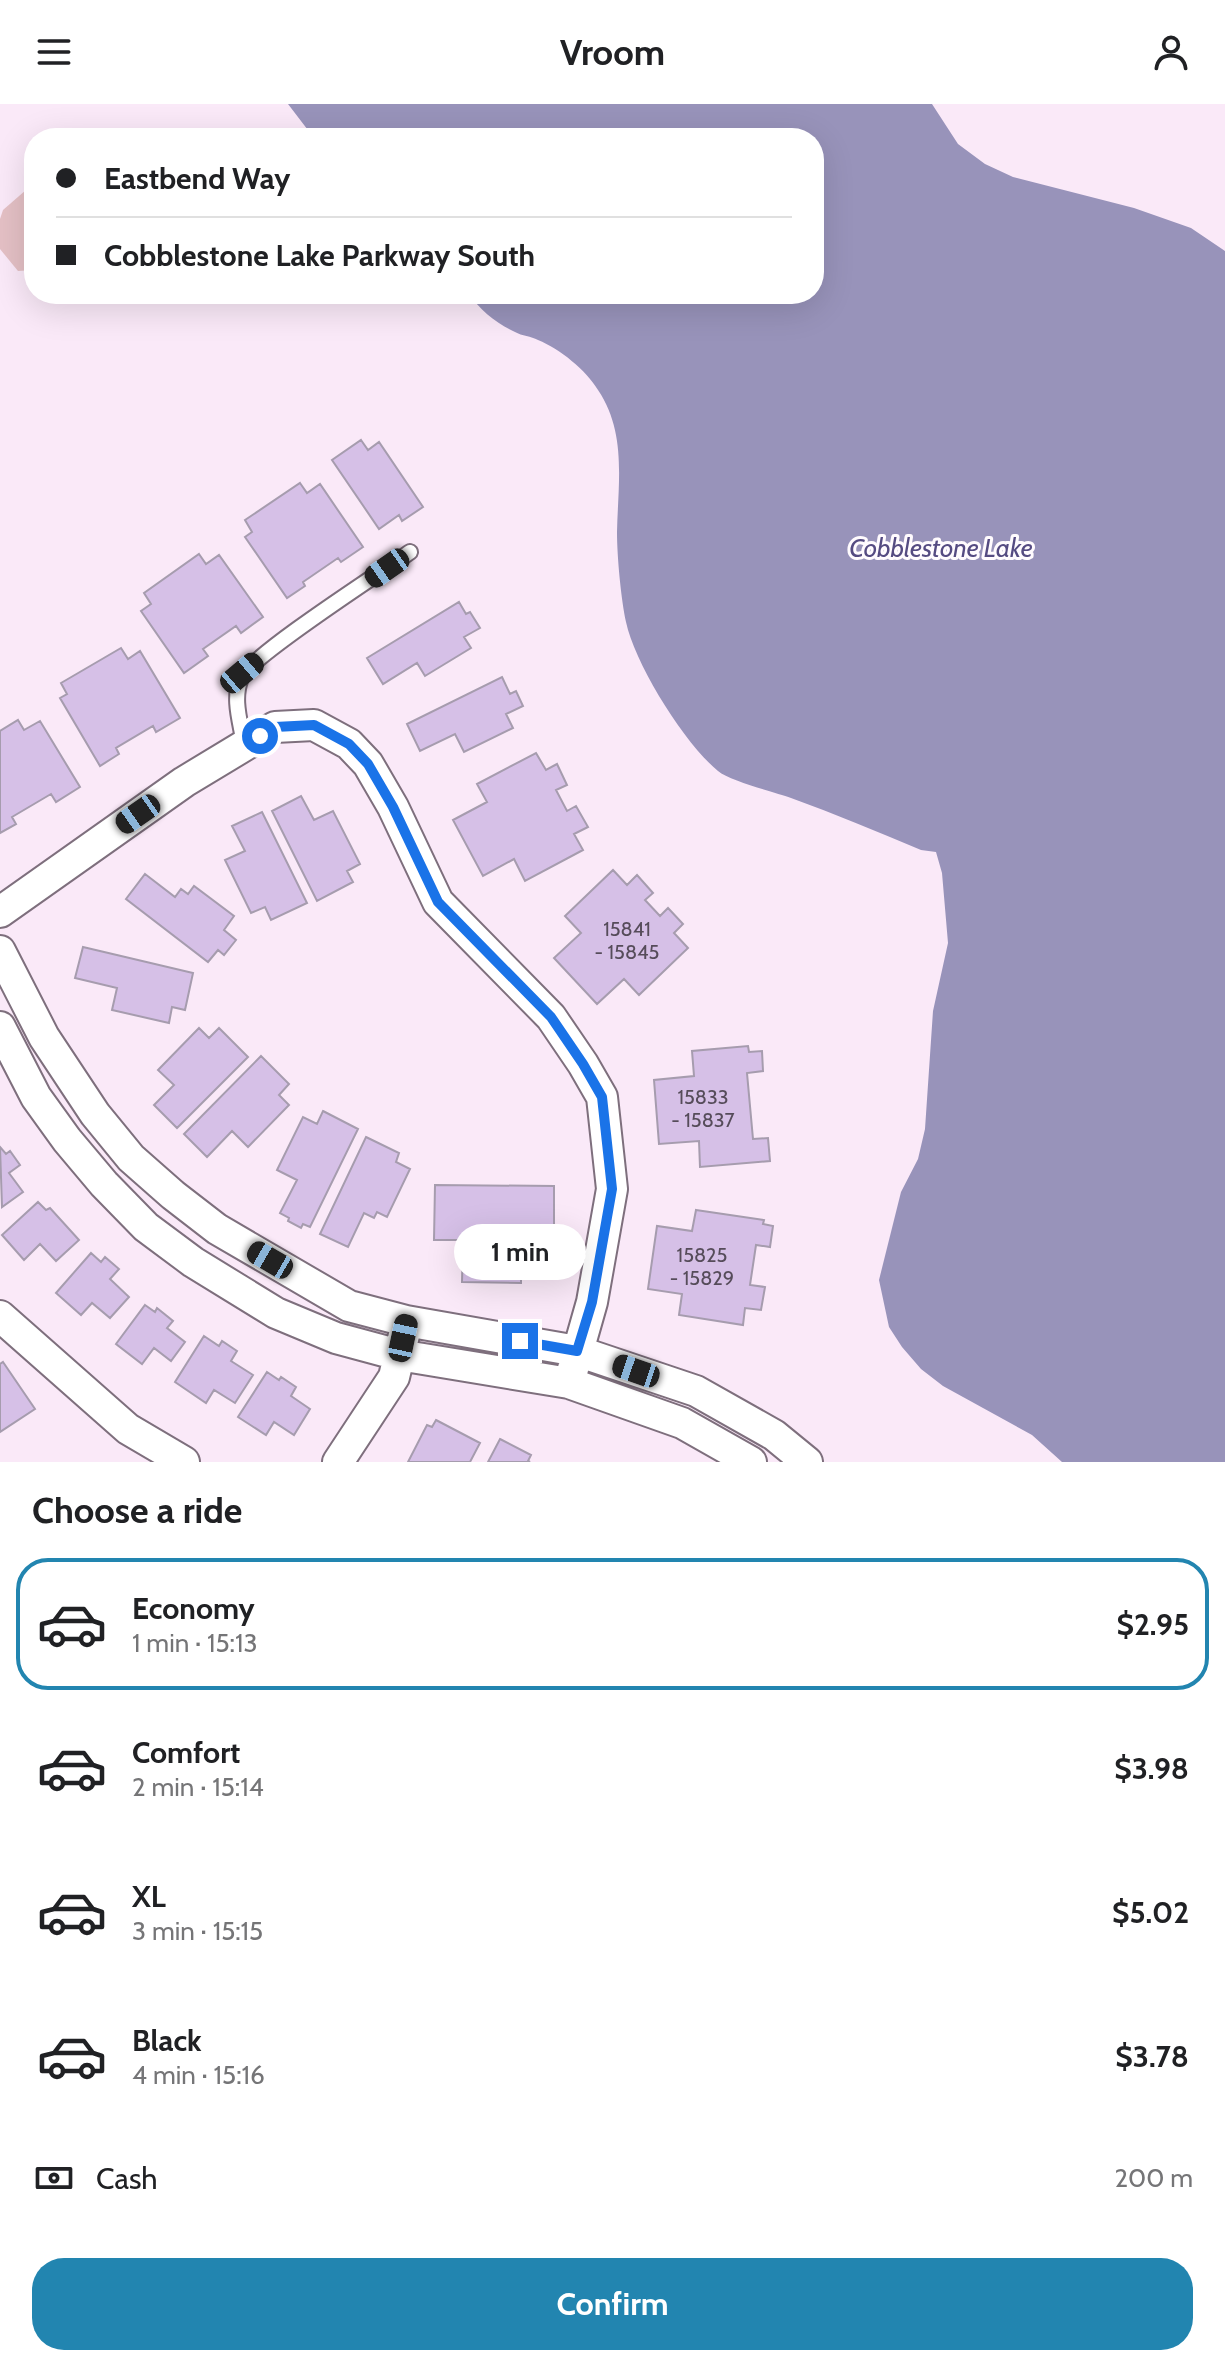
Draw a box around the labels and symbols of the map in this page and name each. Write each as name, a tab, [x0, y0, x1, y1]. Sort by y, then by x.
water label: Cobblestone Lake	[849, 532, 1033, 564]
car	[360, 544, 414, 592]
car	[216, 648, 268, 698]
route start	[242, 718, 278, 754]
car	[111, 790, 165, 838]
house number: 15841 - 15845	[595, 917, 659, 964]
house number: 15833 - 15837	[671, 1085, 735, 1132]
callout: 1 min	[454, 1225, 586, 1281]
car	[243, 1238, 297, 1282]
house number: 15825 - 15829	[670, 1243, 734, 1290]
car	[386, 1312, 420, 1364]
route end	[502, 1323, 538, 1359]
car	[609, 1352, 663, 1390]

